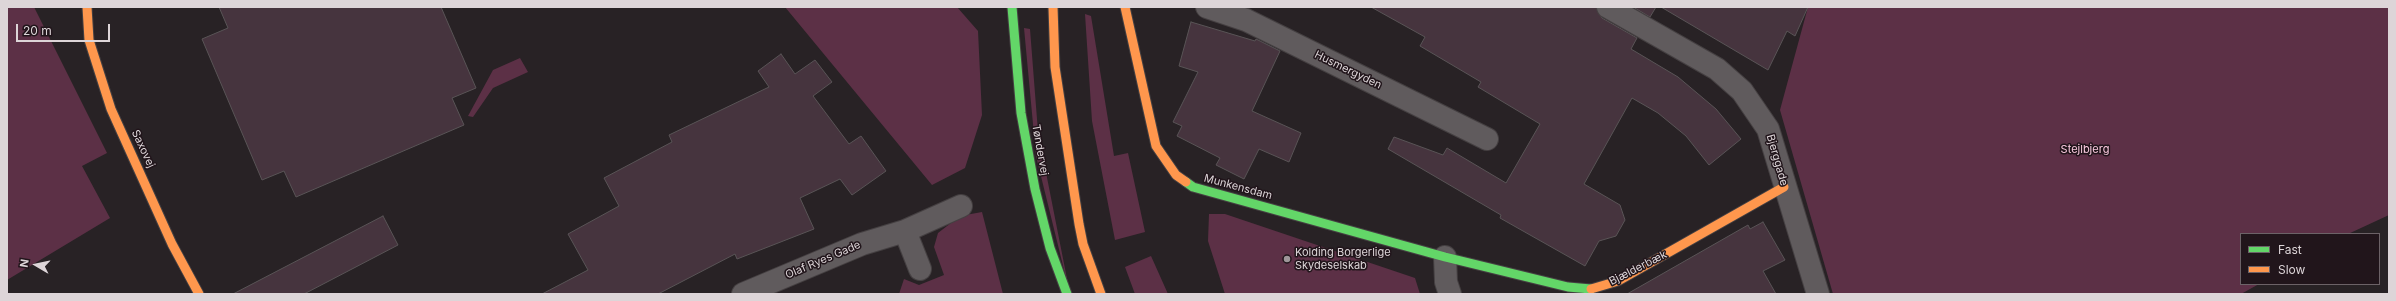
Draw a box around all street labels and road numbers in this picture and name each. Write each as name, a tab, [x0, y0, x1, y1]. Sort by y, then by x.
street label: Husmergyden	[1312, 48, 1384, 92]
street label: Tøndervej	[1029, 123, 1051, 177]
street label: Saxovej	[128, 128, 158, 170]
street label: Bjerggade	[1763, 133, 1791, 187]
street label: Munkensdam	[1202, 172, 1274, 202]
street label: Olaf Ryes Gade	[783, 238, 863, 282]
street label: Bjælderbæk	[1607, 248, 1669, 288]

